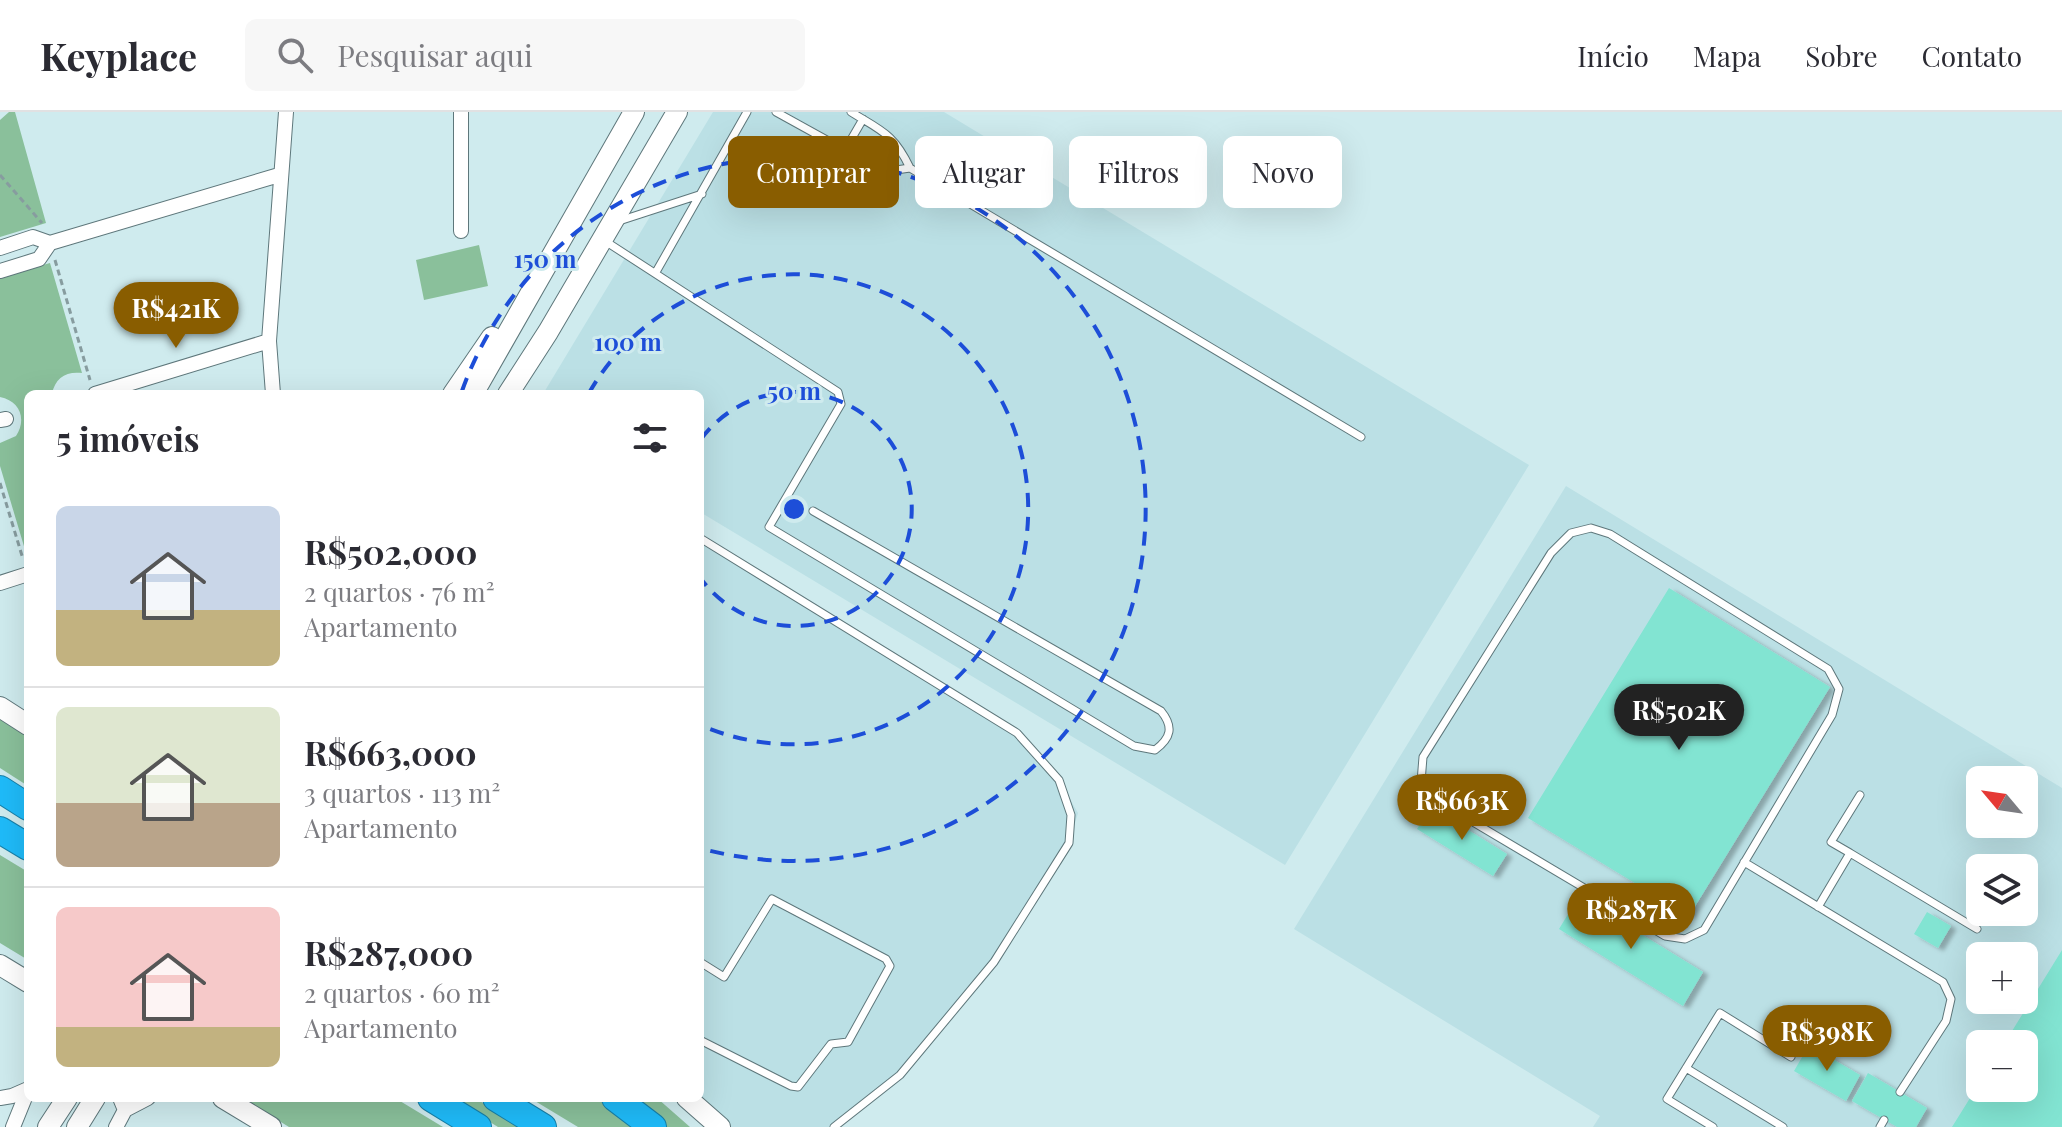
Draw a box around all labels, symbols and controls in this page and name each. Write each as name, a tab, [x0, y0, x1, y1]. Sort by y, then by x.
search box	[245, 19, 805, 91]
text: Keyplace	[40, 30, 197, 81]
icon: search	[273, 33, 317, 77]
text: Pesquisar aqui	[337, 35, 533, 75]
text: Início	[1577, 37, 1649, 74]
text: Mapa	[1693, 37, 1761, 74]
text: Sobre	[1805, 37, 1878, 74]
text: Contato	[1922, 37, 2022, 74]
chip: Comprar	[728, 136, 899, 208]
chip: Alugar	[915, 136, 1053, 208]
chip: Filtros	[1069, 136, 1207, 208]
chip: Novo	[1223, 136, 1342, 208]
text: 150 m	[514, 242, 577, 274]
pin: R$421K	[111, 282, 241, 350]
text: R$421K	[132, 290, 220, 325]
text: 100 m	[594, 325, 662, 357]
text: 50 m	[767, 374, 821, 406]
text: 5 imóveis	[56, 415, 200, 461]
icon: filters	[628, 416, 672, 460]
centre of rings	[780, 495, 808, 523]
text: R$502,000	[304, 528, 477, 574]
icon: home	[120, 538, 216, 634]
text: 2 quartos · 76 m²	[304, 574, 494, 609]
text: Apartamento	[304, 609, 457, 644]
pin: R$502K	[1614, 684, 1744, 752]
text: R$502K	[1632, 692, 1726, 727]
text: R$663,000	[304, 729, 477, 775]
icon: home	[120, 739, 216, 835]
north arrow	[1966, 766, 2038, 838]
map controls	[1966, 766, 2038, 1102]
pin: R$663K	[1397, 774, 1527, 842]
text: 3 quartos · 113 m²	[304, 775, 500, 810]
text: R$663K	[1415, 782, 1509, 817]
text: Apartamento	[304, 810, 457, 845]
button: layers	[1966, 854, 2038, 926]
pin: R$287K	[1566, 883, 1696, 951]
text: R$287K	[1585, 891, 1677, 926]
text: R$287,000	[304, 929, 473, 975]
icon: home	[120, 939, 216, 1035]
button: +	[1966, 942, 2038, 1014]
text: 2 quartos · 60 m²	[304, 975, 499, 1010]
pin: R$398K	[1762, 1005, 1892, 1073]
text: Apartamento	[304, 1010, 457, 1045]
text: R$398K	[1780, 1013, 1874, 1048]
button: −	[1966, 1030, 2038, 1102]

